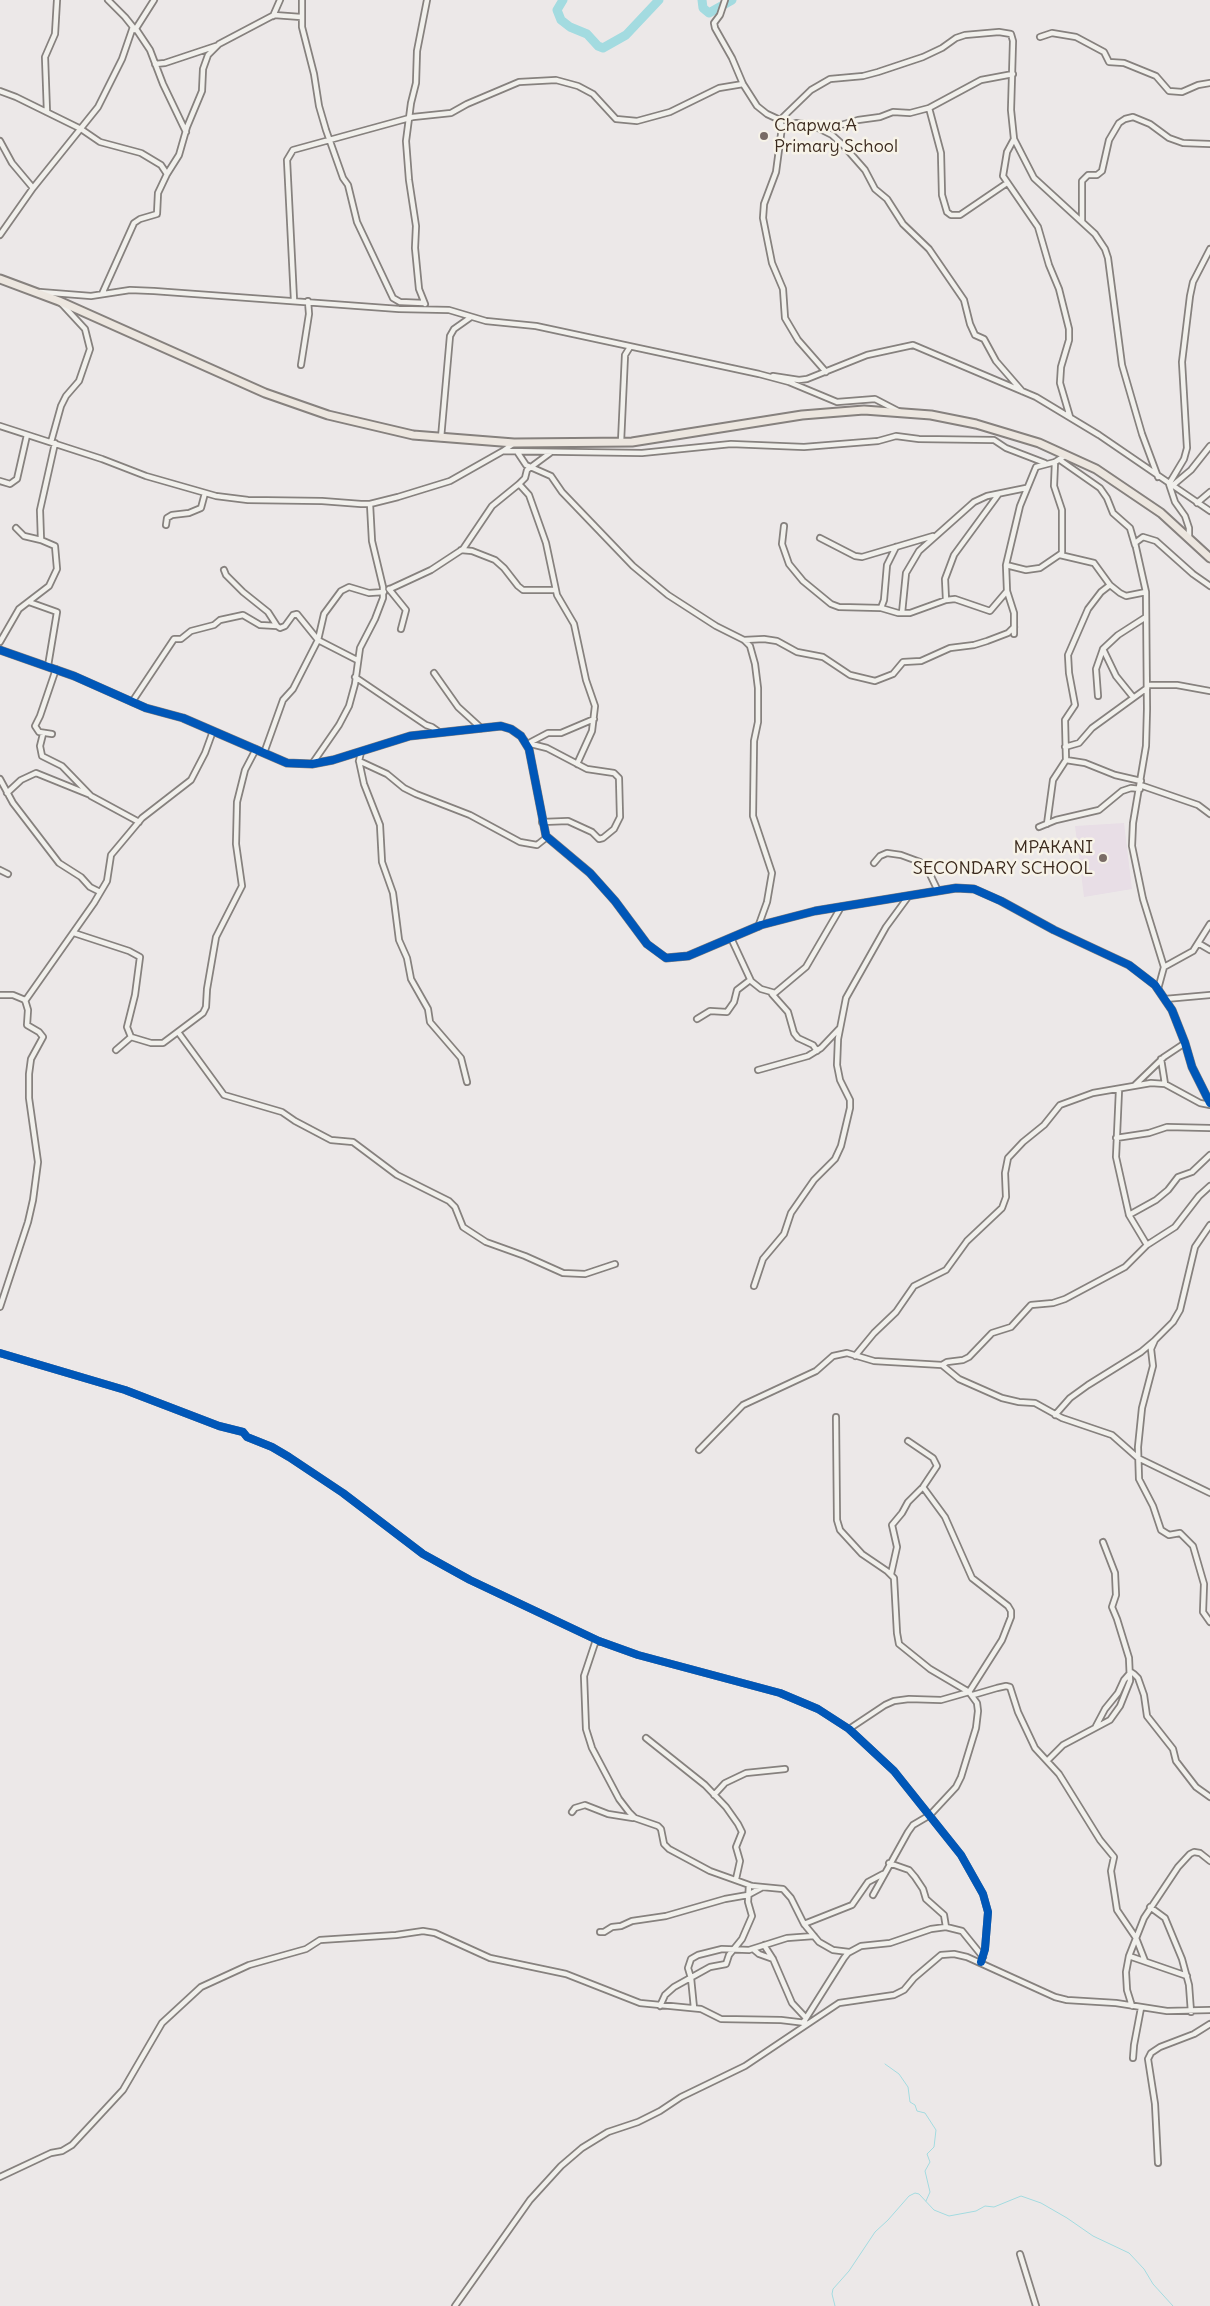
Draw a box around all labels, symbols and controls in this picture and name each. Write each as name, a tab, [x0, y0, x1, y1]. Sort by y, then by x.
place label: Chapwa A Primary School	[774, 115, 898, 158]
marker: Chapwa A Primary School	[758, 130, 770, 142]
place label: MPAKANI SECONDARY SCHOOL	[913, 837, 1093, 880]
marker: MPAKANI SECONDARY SCHOOL	[1097, 852, 1109, 864]

